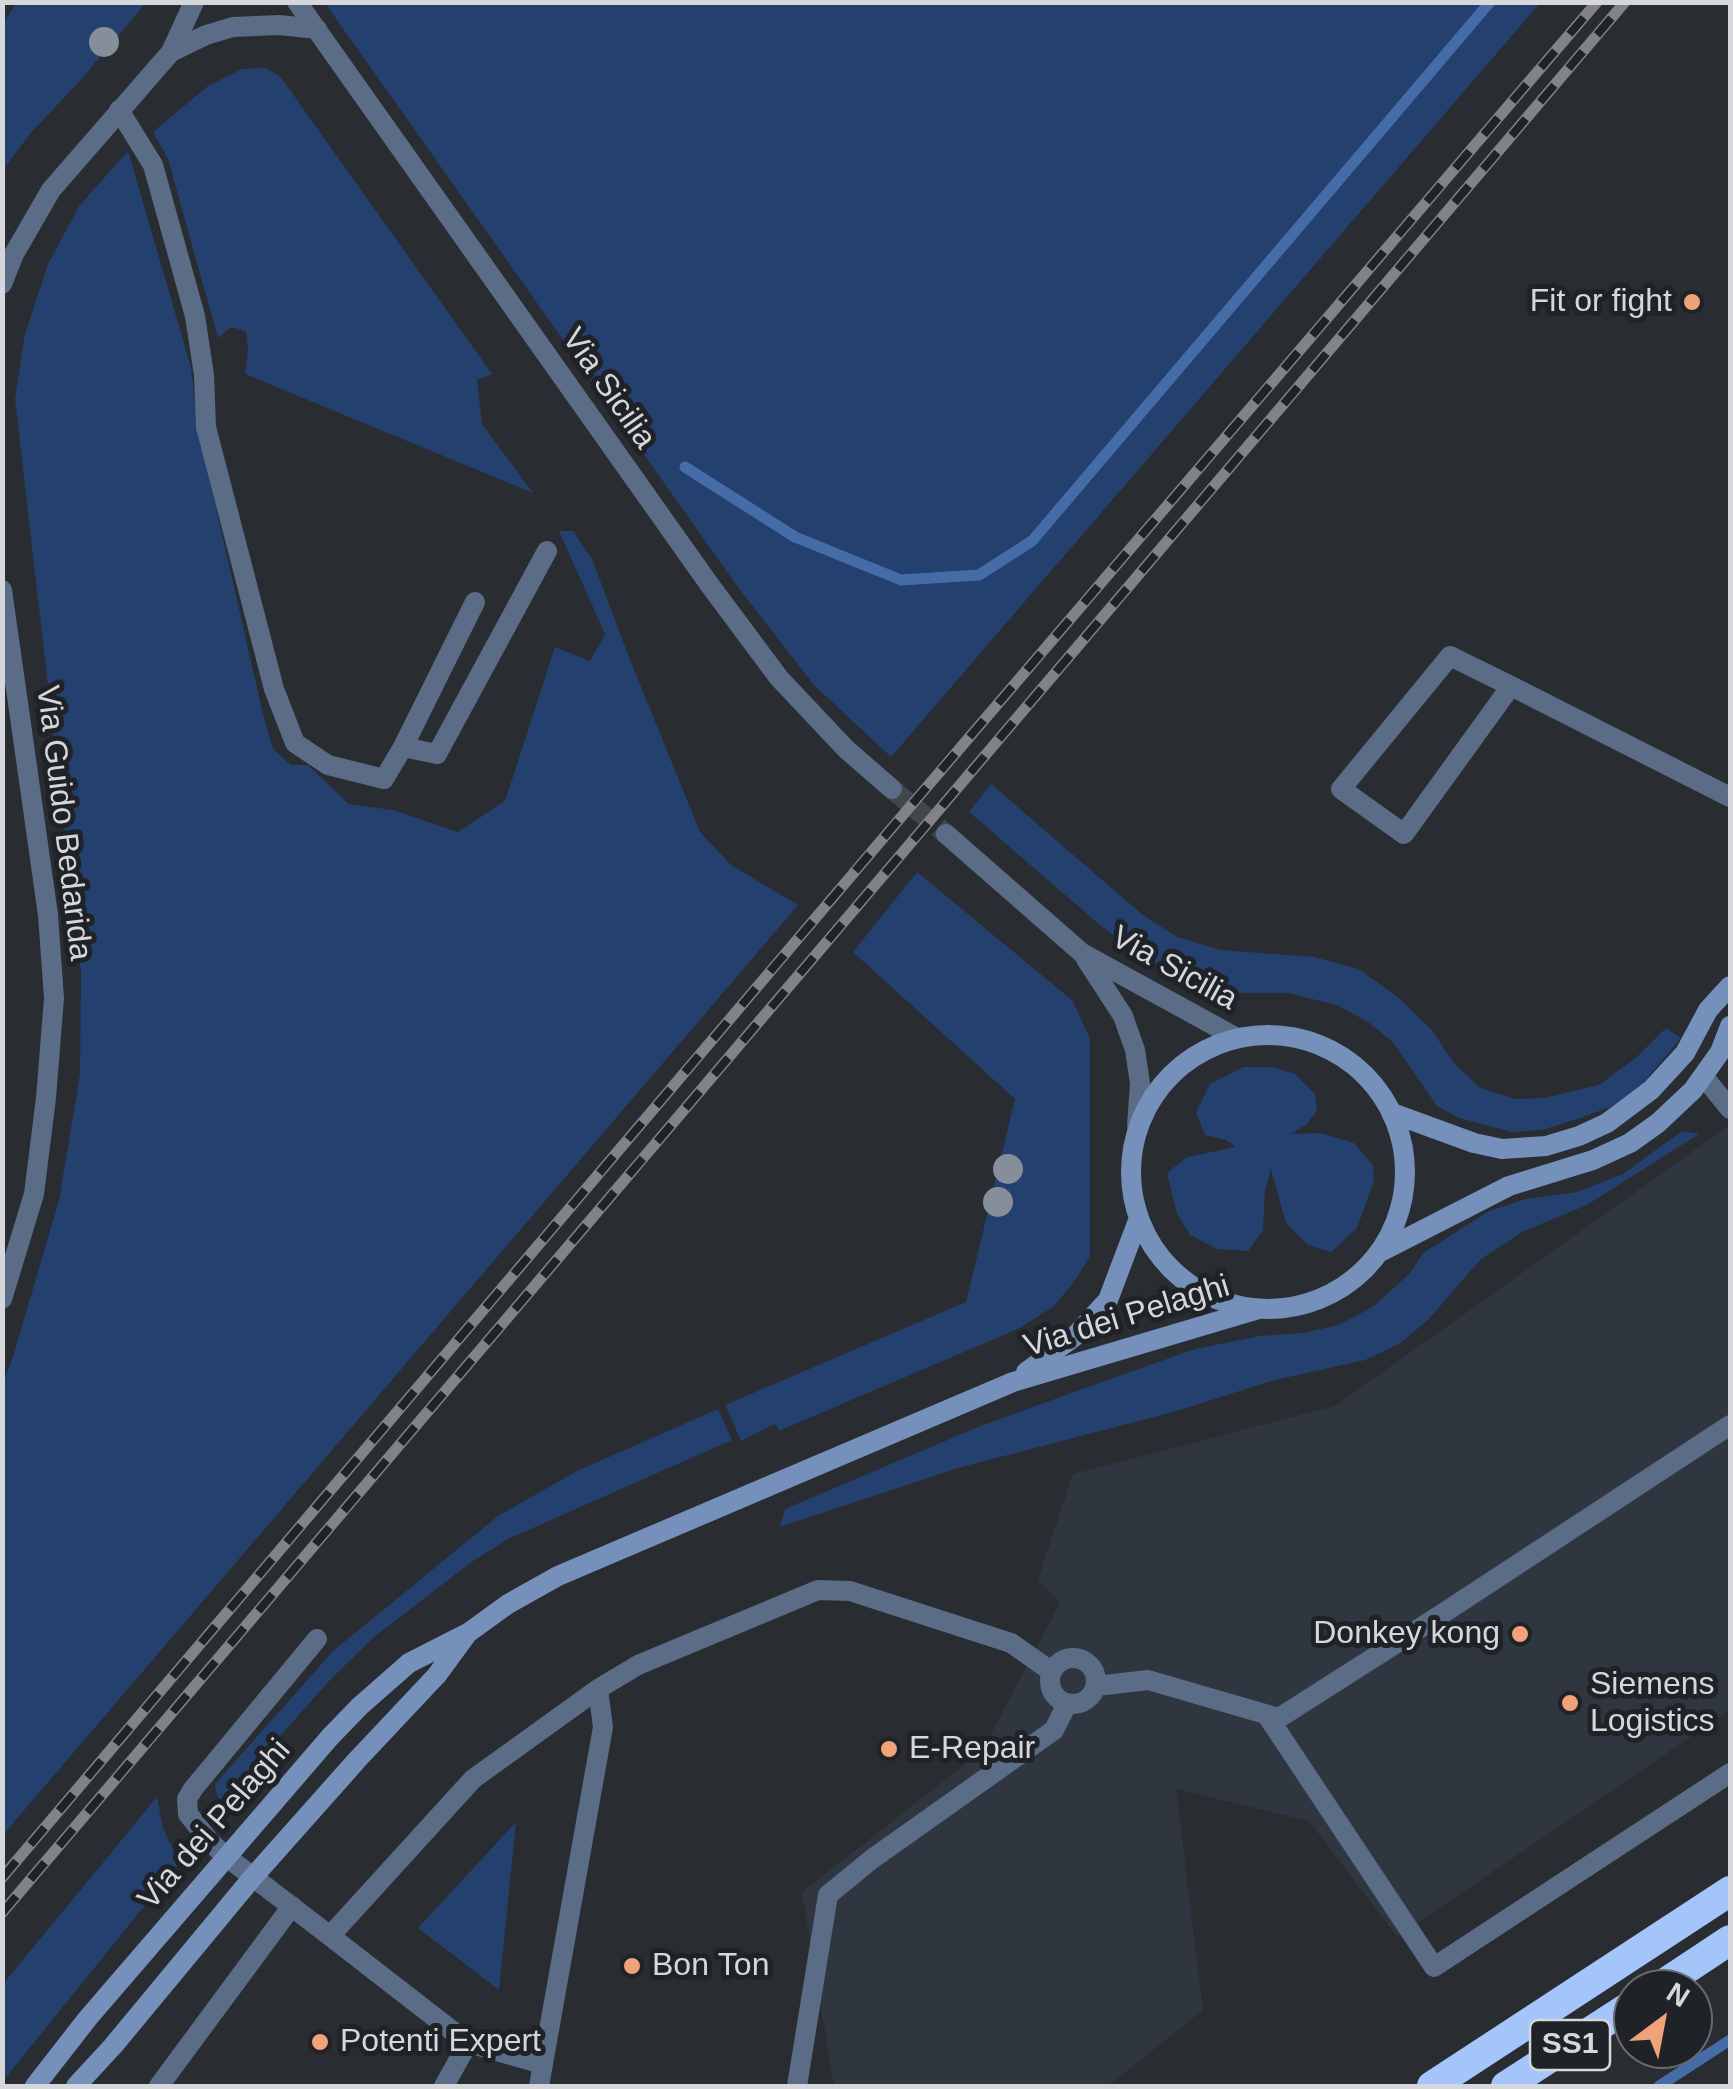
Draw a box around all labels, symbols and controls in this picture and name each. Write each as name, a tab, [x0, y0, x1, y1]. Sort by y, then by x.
place label: Fit or fight	[1530, 283, 1672, 321]
marker: Fit or fight	[1681, 291, 1703, 313]
street label: Via Sicilia	[553, 321, 663, 457]
street label: Via Guido Bedarida	[27, 683, 99, 963]
street label: Via Sicilia	[1104, 919, 1244, 1019]
street label: Via dei Pelaghi	[1020, 1268, 1234, 1366]
place label: Donkey kong	[1313, 1615, 1500, 1653]
marker: Donkey kong	[1509, 1623, 1531, 1645]
place label: Siemens Logistics	[1590, 1666, 1714, 1741]
marker: Siemens Logistics	[1559, 1692, 1581, 1714]
place label: E-Repair	[909, 1730, 1035, 1768]
street label: Via dei Pelaghi	[131, 1732, 299, 1918]
marker: E-Repair	[878, 1738, 900, 1760]
place label: Bon Ton	[652, 1947, 769, 1985]
marker: Bon Ton	[621, 1955, 643, 1977]
north arrow	[1613, 1969, 1713, 2069]
text: N	[1661, 1976, 1695, 2013]
road number: SS1	[1530, 2020, 1610, 2070]
place label: Potenti Expert	[340, 2023, 541, 2061]
marker: Potenti Expert	[309, 2031, 331, 2053]

